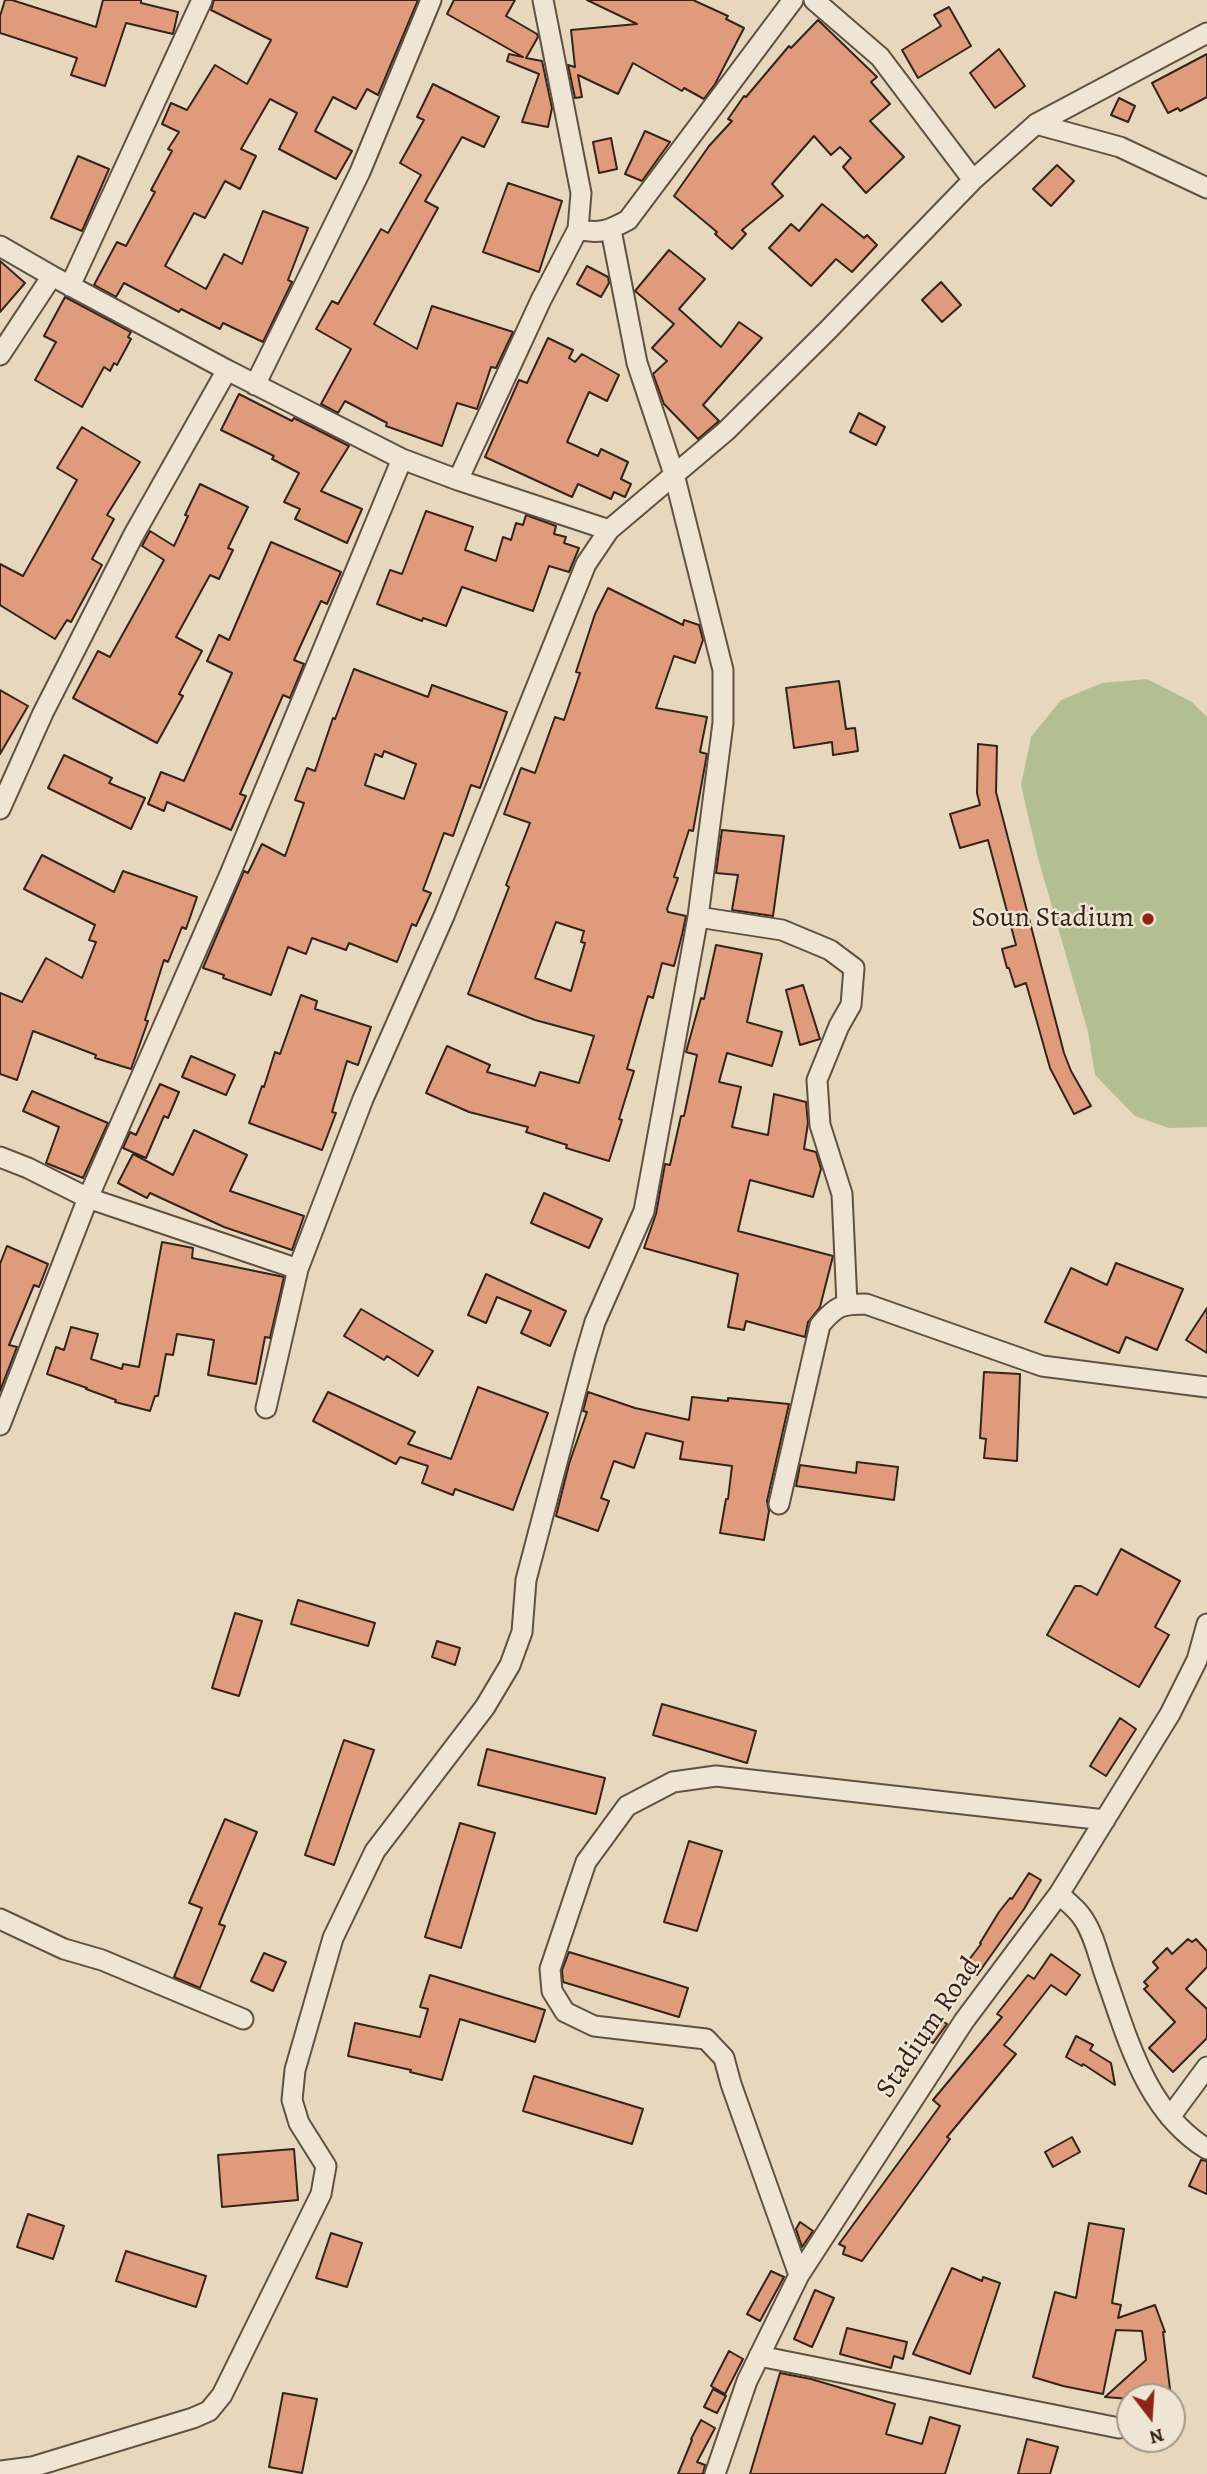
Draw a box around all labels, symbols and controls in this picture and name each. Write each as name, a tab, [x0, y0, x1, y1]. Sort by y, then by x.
place label: Soun Stadium	[971, 902, 1134, 936]
marker: Soun Stadium	[1140, 911, 1156, 927]
street label: Stadium Road	[870, 1951, 988, 2105]
north arrow	[1116, 2383, 1186, 2453]
text: N	[1146, 2422, 1167, 2451]

